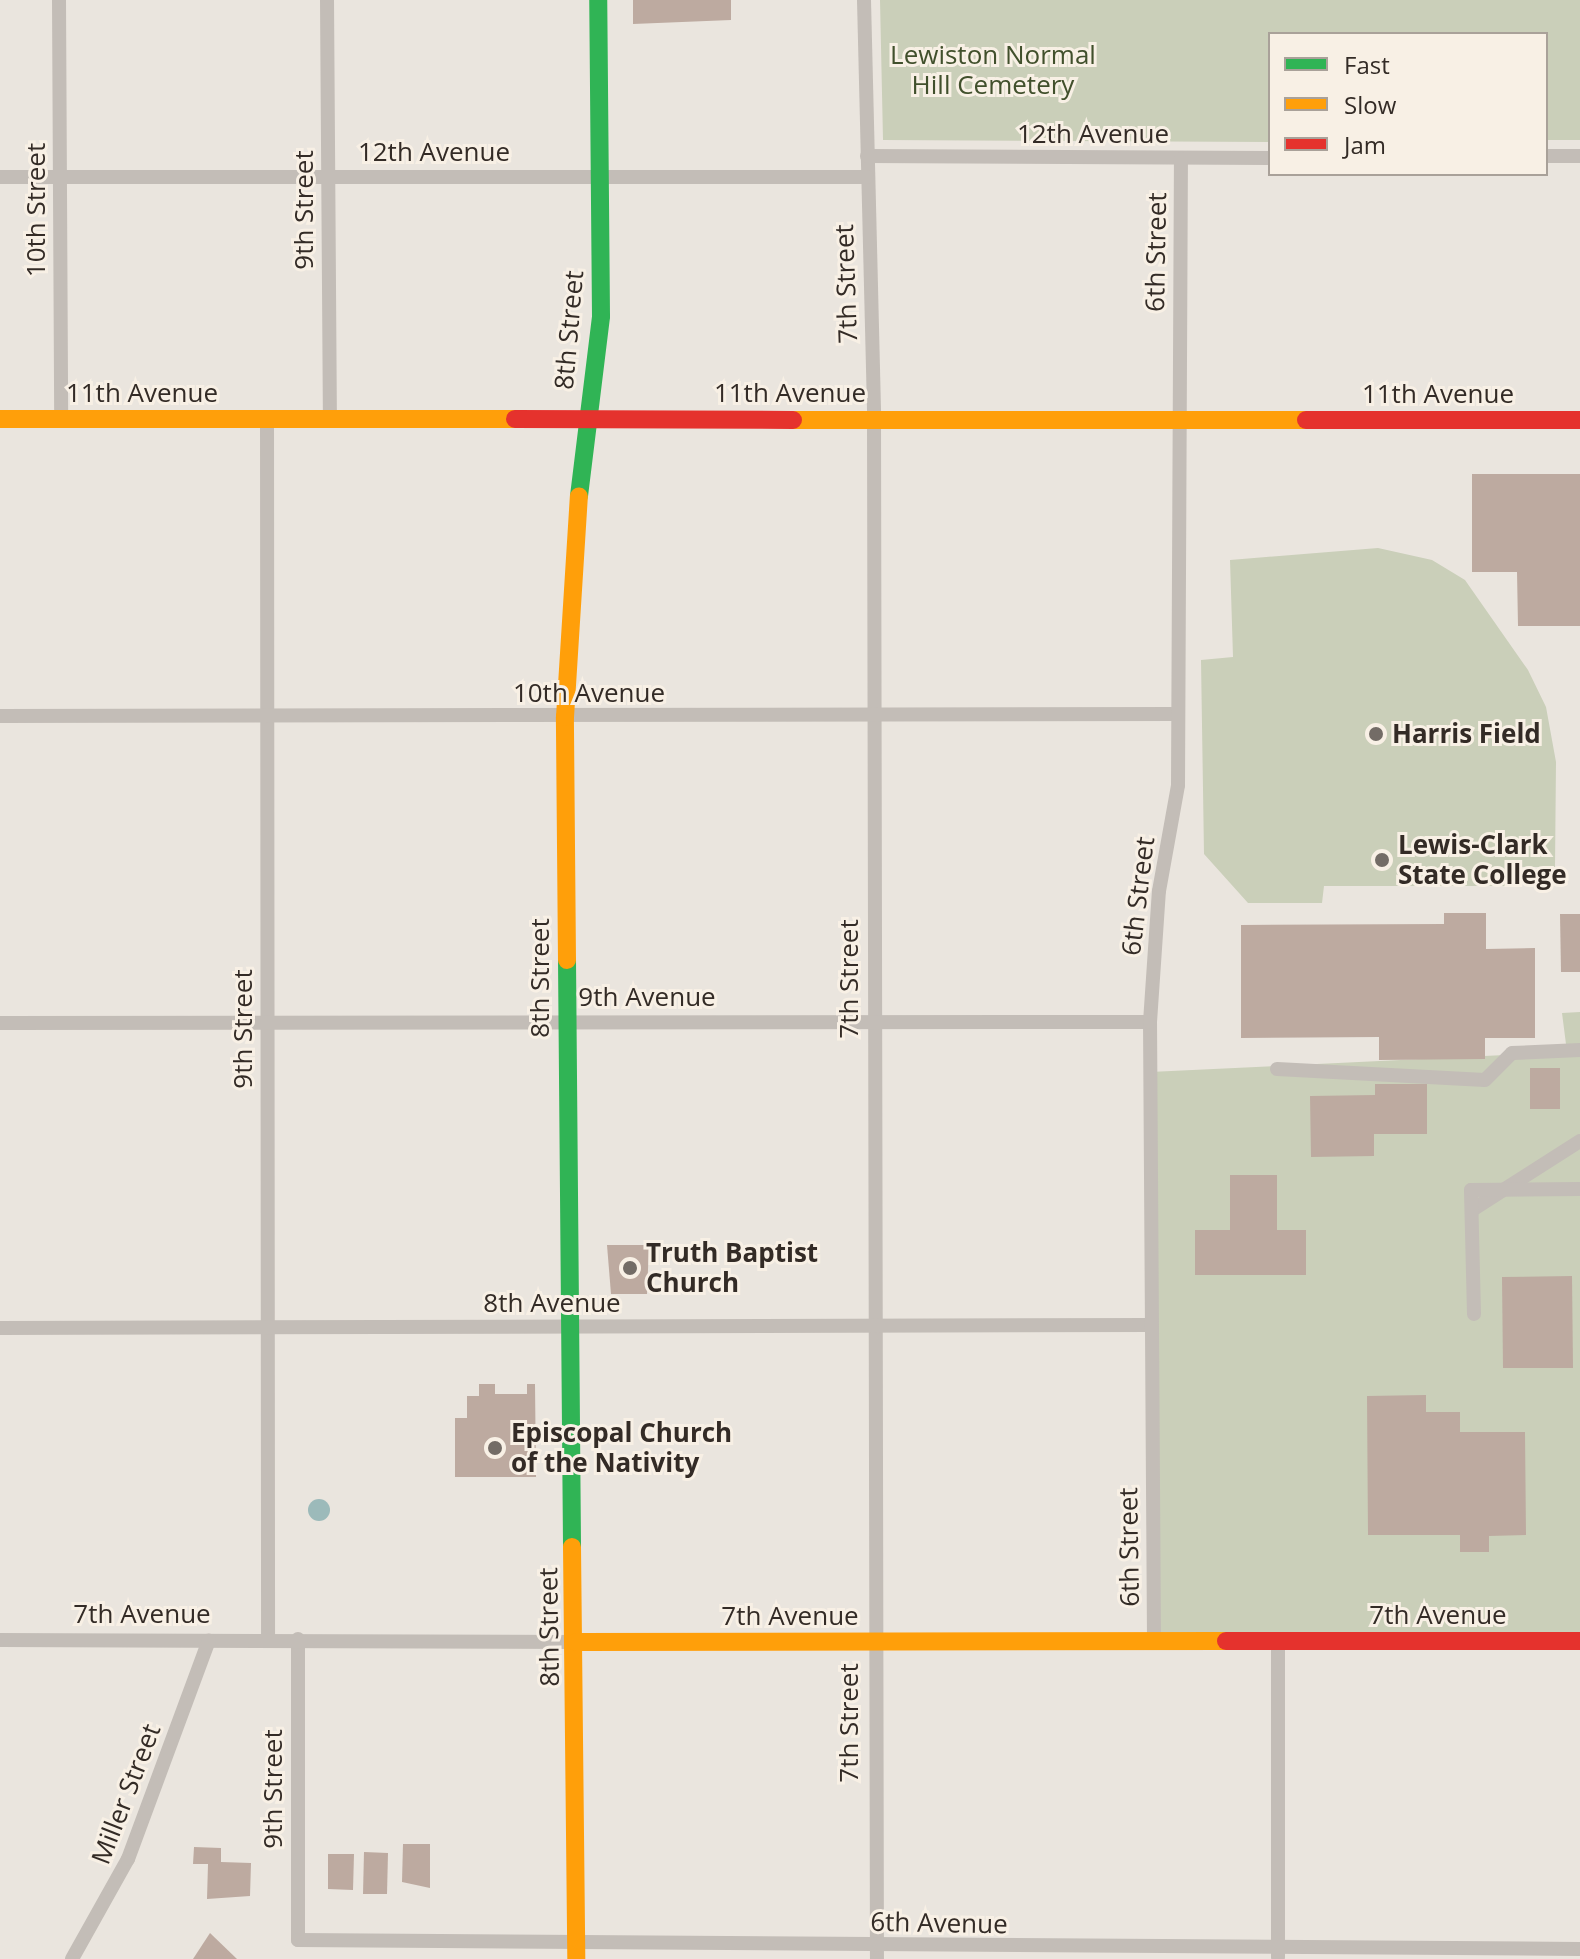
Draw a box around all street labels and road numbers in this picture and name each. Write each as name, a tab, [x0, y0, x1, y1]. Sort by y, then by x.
street label: 12th Avenue	[1017, 118, 1169, 150]
street label: 12th Avenue	[358, 136, 510, 168]
street label: 10th Street	[20, 143, 52, 277]
street label: 9th Street	[288, 150, 320, 270]
street label: 6th Street	[1139, 192, 1173, 312]
street label: 7th Street	[828, 224, 864, 344]
street label: 8th Street	[548, 269, 590, 391]
street label: 11th Avenue	[66, 377, 218, 409]
street label: 11th Avenue	[714, 377, 866, 409]
street label: 11th Avenue	[1362, 378, 1514, 410]
street label: 10th Avenue	[513, 677, 665, 709]
street label: 6th Street	[1115, 835, 1161, 957]
street label: 8th Street	[524, 918, 556, 1038]
street label: 7th Street	[833, 919, 865, 1039]
street label: 9th Street	[227, 969, 259, 1089]
street label: 9th Avenue	[578, 981, 716, 1013]
street label: 8th Avenue	[483, 1287, 621, 1319]
street label: 6th Street	[1112, 1487, 1146, 1607]
street label: 8th Street	[532, 1567, 566, 1687]
street label: 7th Avenue	[73, 1598, 211, 1630]
street label: 7th Avenue	[1369, 1599, 1507, 1631]
street label: 7th Avenue	[721, 1600, 859, 1632]
street label: 7th Street	[833, 1663, 865, 1783]
street label: Miller Street	[85, 1719, 167, 1869]
street label: 9th Street	[257, 1729, 289, 1849]
street label: 6th Avenue	[870, 1906, 1008, 1940]

